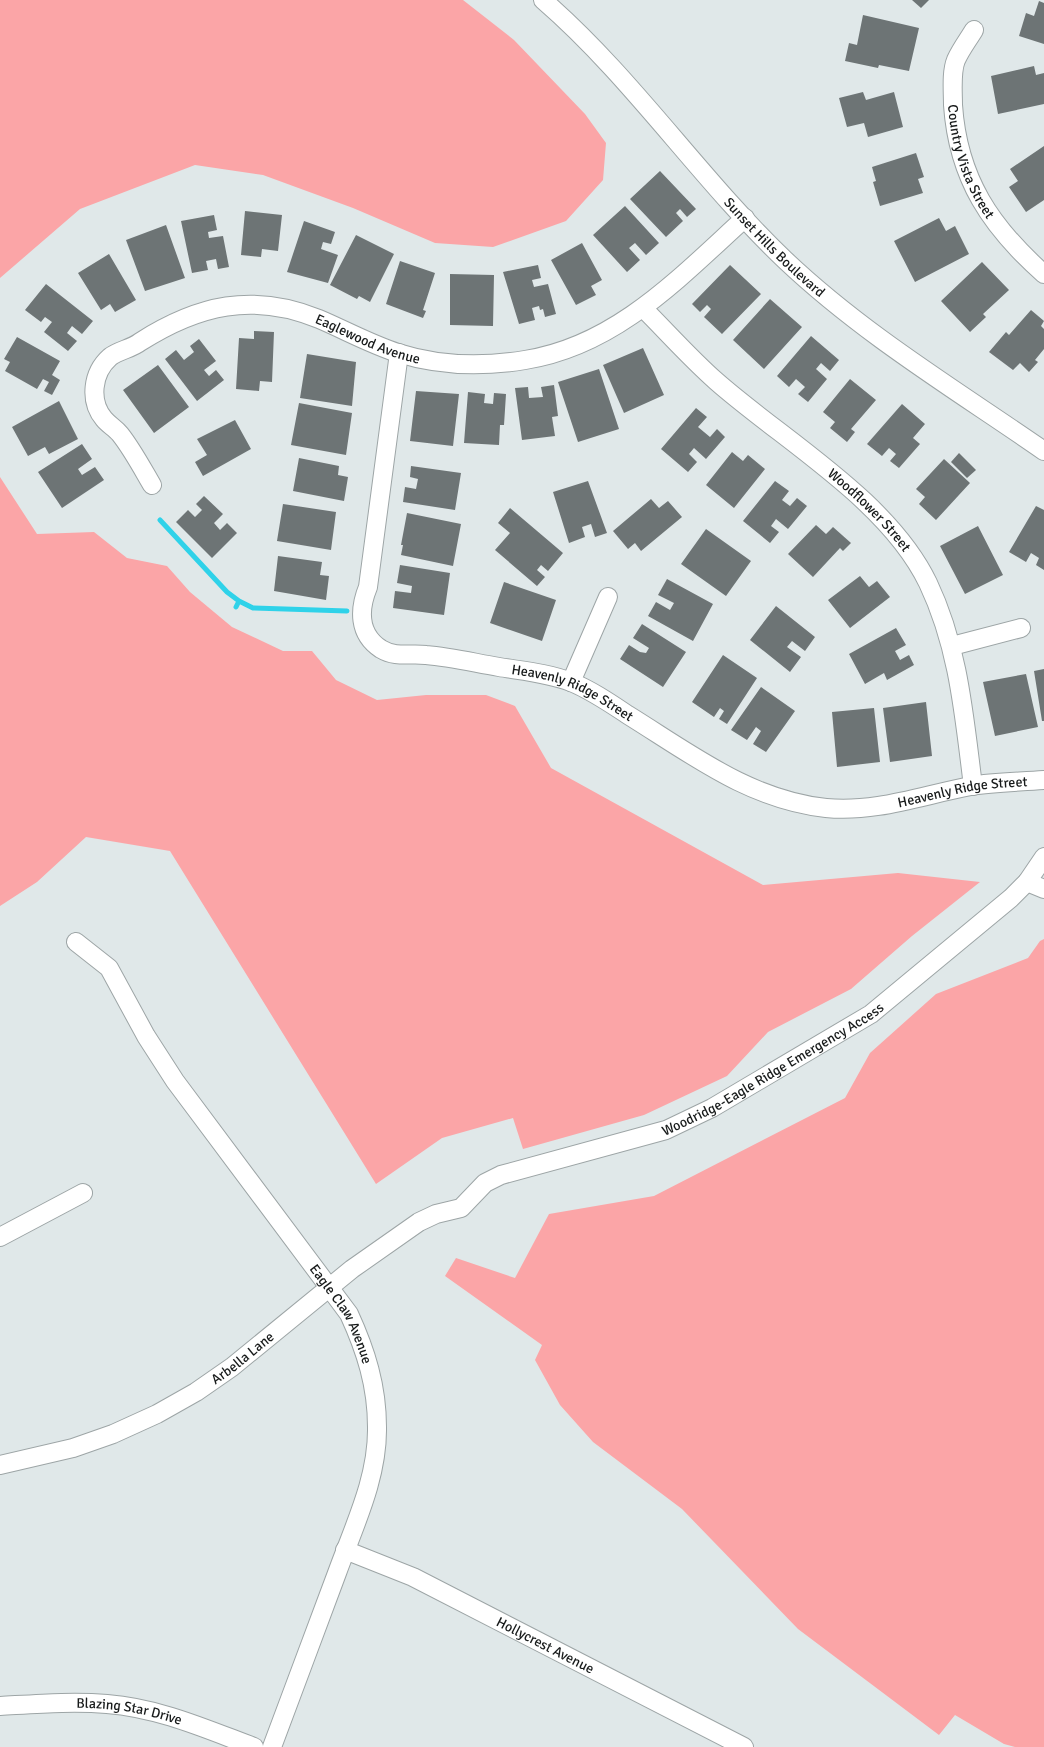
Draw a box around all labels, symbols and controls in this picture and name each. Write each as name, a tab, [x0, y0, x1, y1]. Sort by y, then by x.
street label: Country Vista Street	[944, 104, 998, 222]
street label: Sunset Hills Boulevard	[720, 194, 828, 301]
street label: Eaglewood Avenue	[313, 310, 422, 368]
street label: Woodflower Street	[824, 465, 914, 555]
street label: Heavenly Ridge Street	[510, 661, 636, 725]
street label: Heavenly Ridge Street	[896, 773, 1028, 811]
street label: Woodridge-Eagle Ridge Emergency Access	[659, 999, 887, 1140]
street label: Eagle Claw Avenue	[306, 1261, 375, 1366]
street label: Arbella Lane	[208, 1328, 278, 1388]
street label: Hollycrest Avenue	[493, 1613, 597, 1678]
street label: Blazing Star Drive	[76, 1695, 184, 1729]

